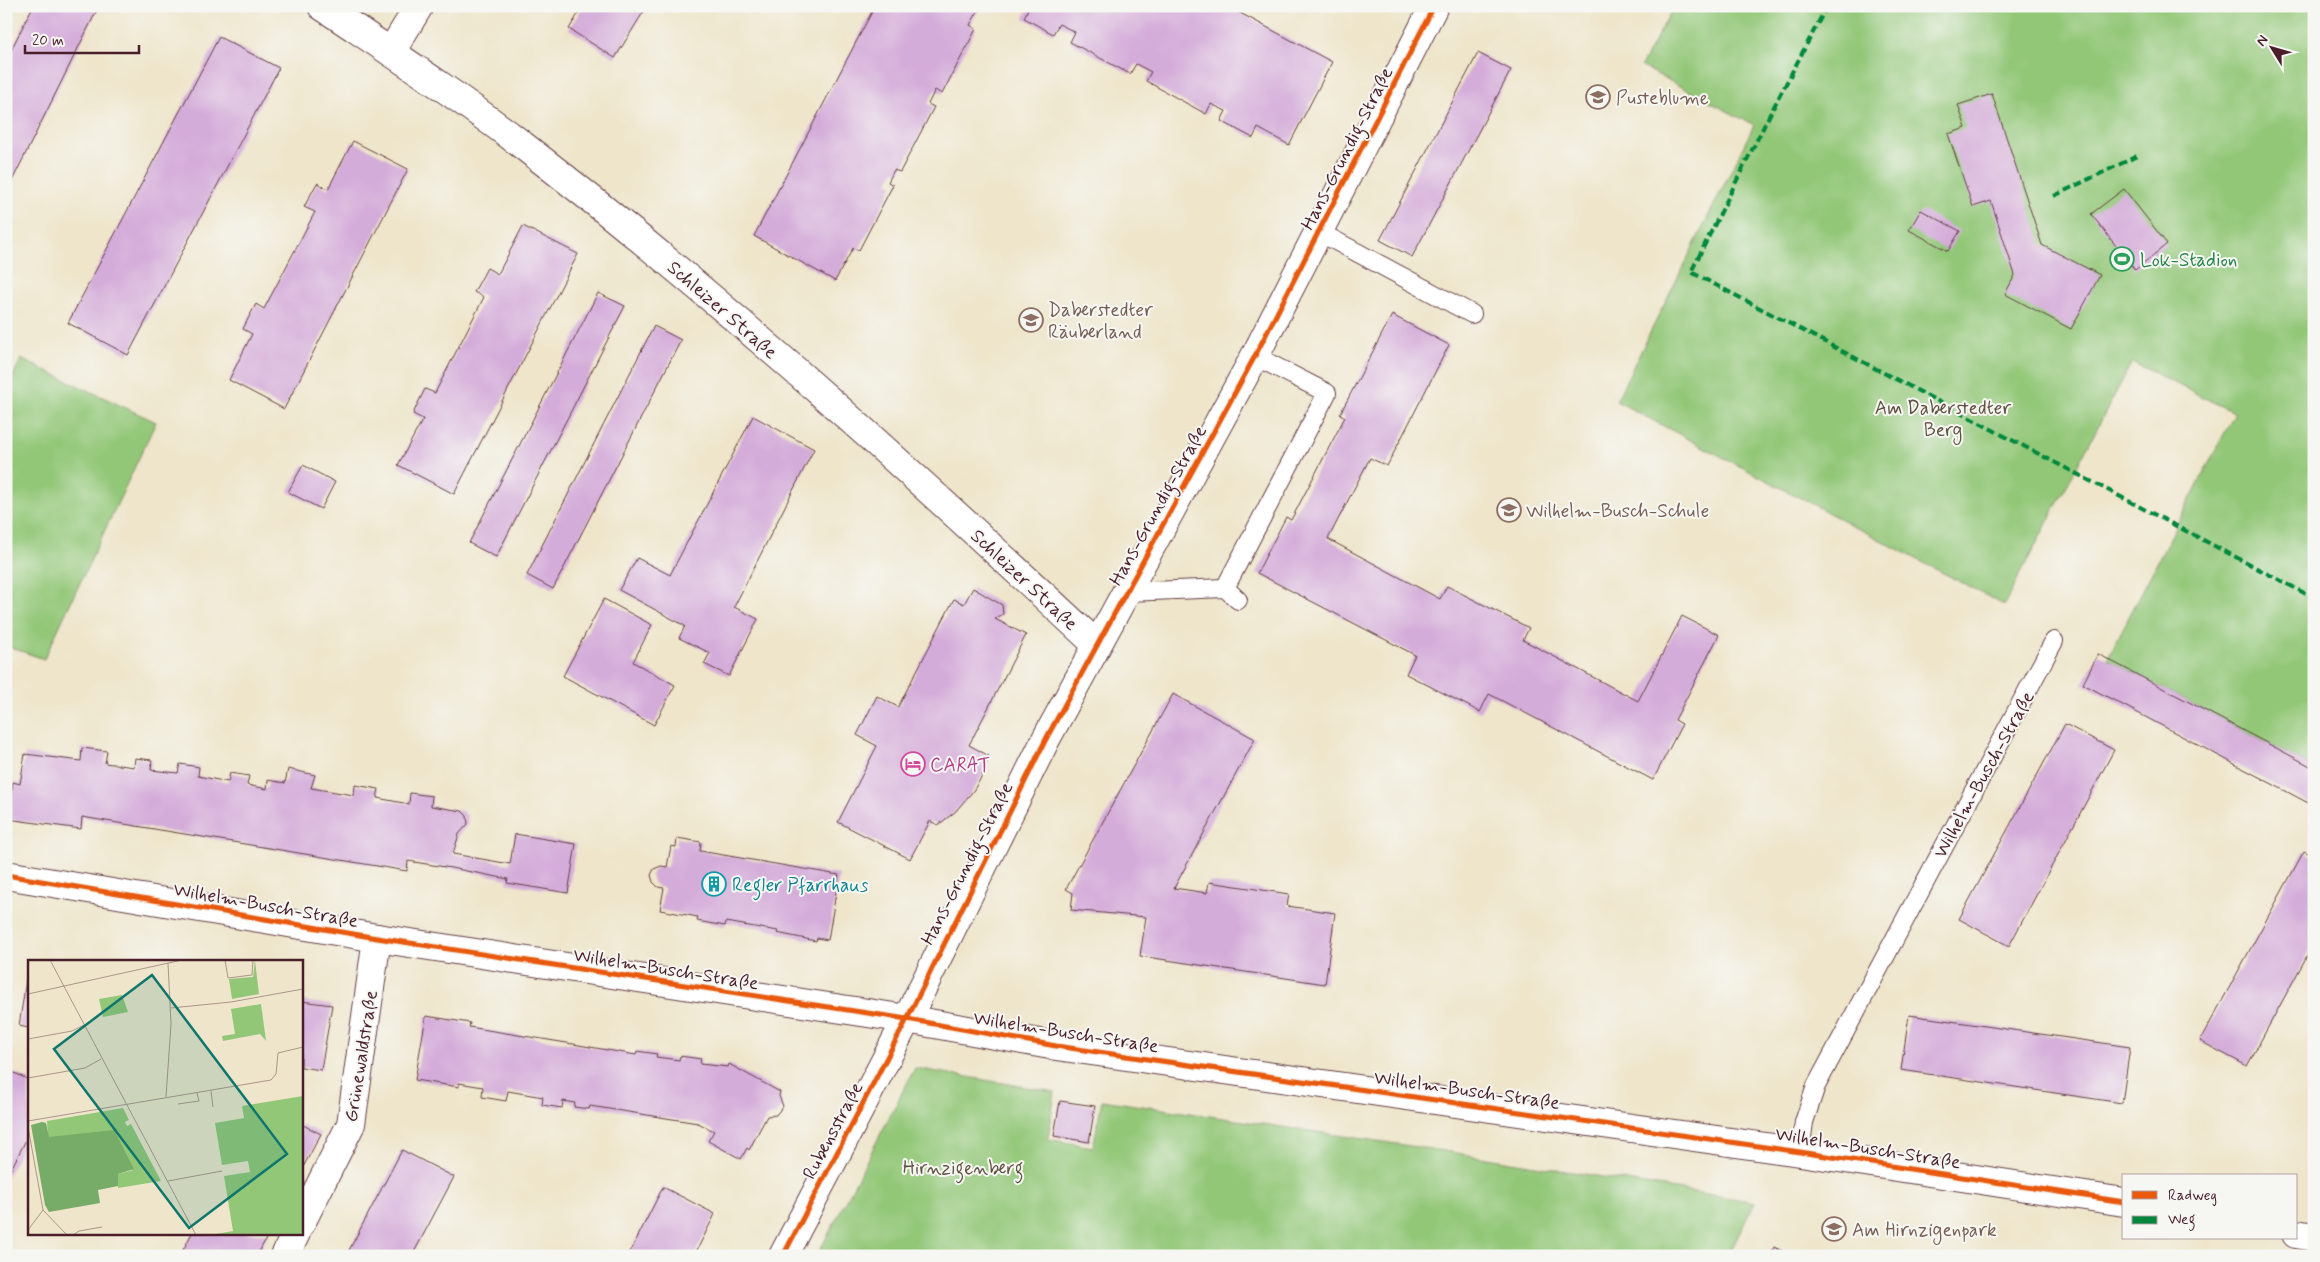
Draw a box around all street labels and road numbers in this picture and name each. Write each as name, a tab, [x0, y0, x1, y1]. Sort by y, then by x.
street label: Hans-Grundig-Straße	[1295, 63, 1402, 236]
street label: Schleizer Straße	[662, 255, 782, 365]
street label: Hans-Grundig-Straße	[1104, 421, 1215, 592]
street label: Schleizer Straße	[965, 524, 1083, 636]
street label: Wilhelm-Busch-Straße	[1928, 687, 2041, 863]
street label: Hans-Grundig-Straße	[915, 778, 1022, 951]
street label: Wilhelm-Busch-Straße	[171, 877, 360, 934]
street label: Wilhelm-Busch-Straße	[571, 942, 760, 996]
street label: Grünewaldstraße	[339, 989, 384, 1124]
street label: Wilhelm-Busch-Straße	[971, 1005, 1160, 1059]
street label: Wilhelm-Busch-Straße	[1372, 1065, 1561, 1116]
street label: Rubensstraße	[797, 1078, 869, 1184]
street label: Wilhelm-Busch-Straße	[1773, 1121, 1962, 1175]

